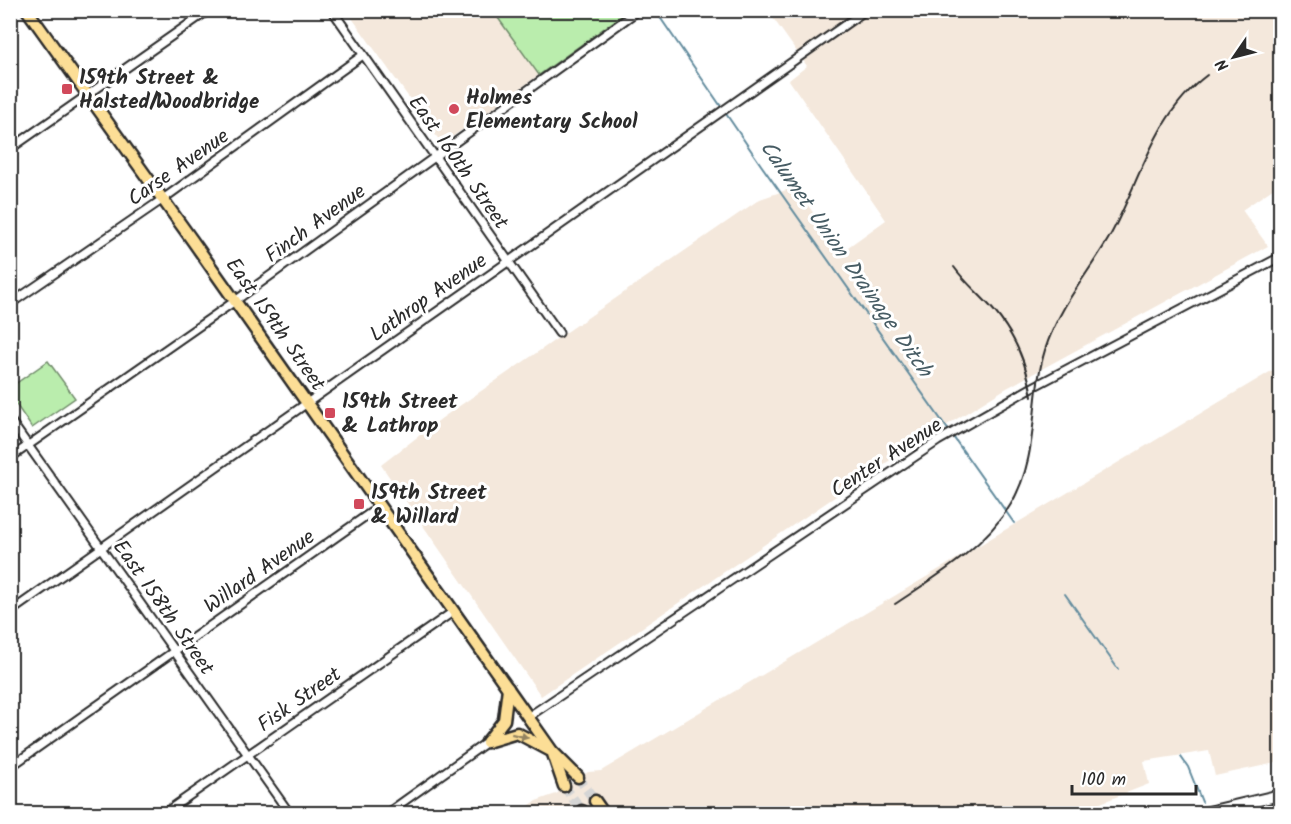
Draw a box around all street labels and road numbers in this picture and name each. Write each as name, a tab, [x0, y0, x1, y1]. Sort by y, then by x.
street label: East 160th Street	[399, 89, 517, 238]
street label: Carse Avenue	[121, 121, 237, 216]
street label: Finch Avenue	[258, 176, 374, 272]
street label: Lathrop Avenue	[363, 245, 495, 351]
street label: East 159th Street	[216, 251, 334, 399]
street label: Center Avenue	[824, 409, 950, 507]
street label: Willard Avenue	[197, 521, 323, 623]
street label: East 158th Street	[104, 533, 222, 683]
street label: Fisk Street	[251, 659, 350, 741]

